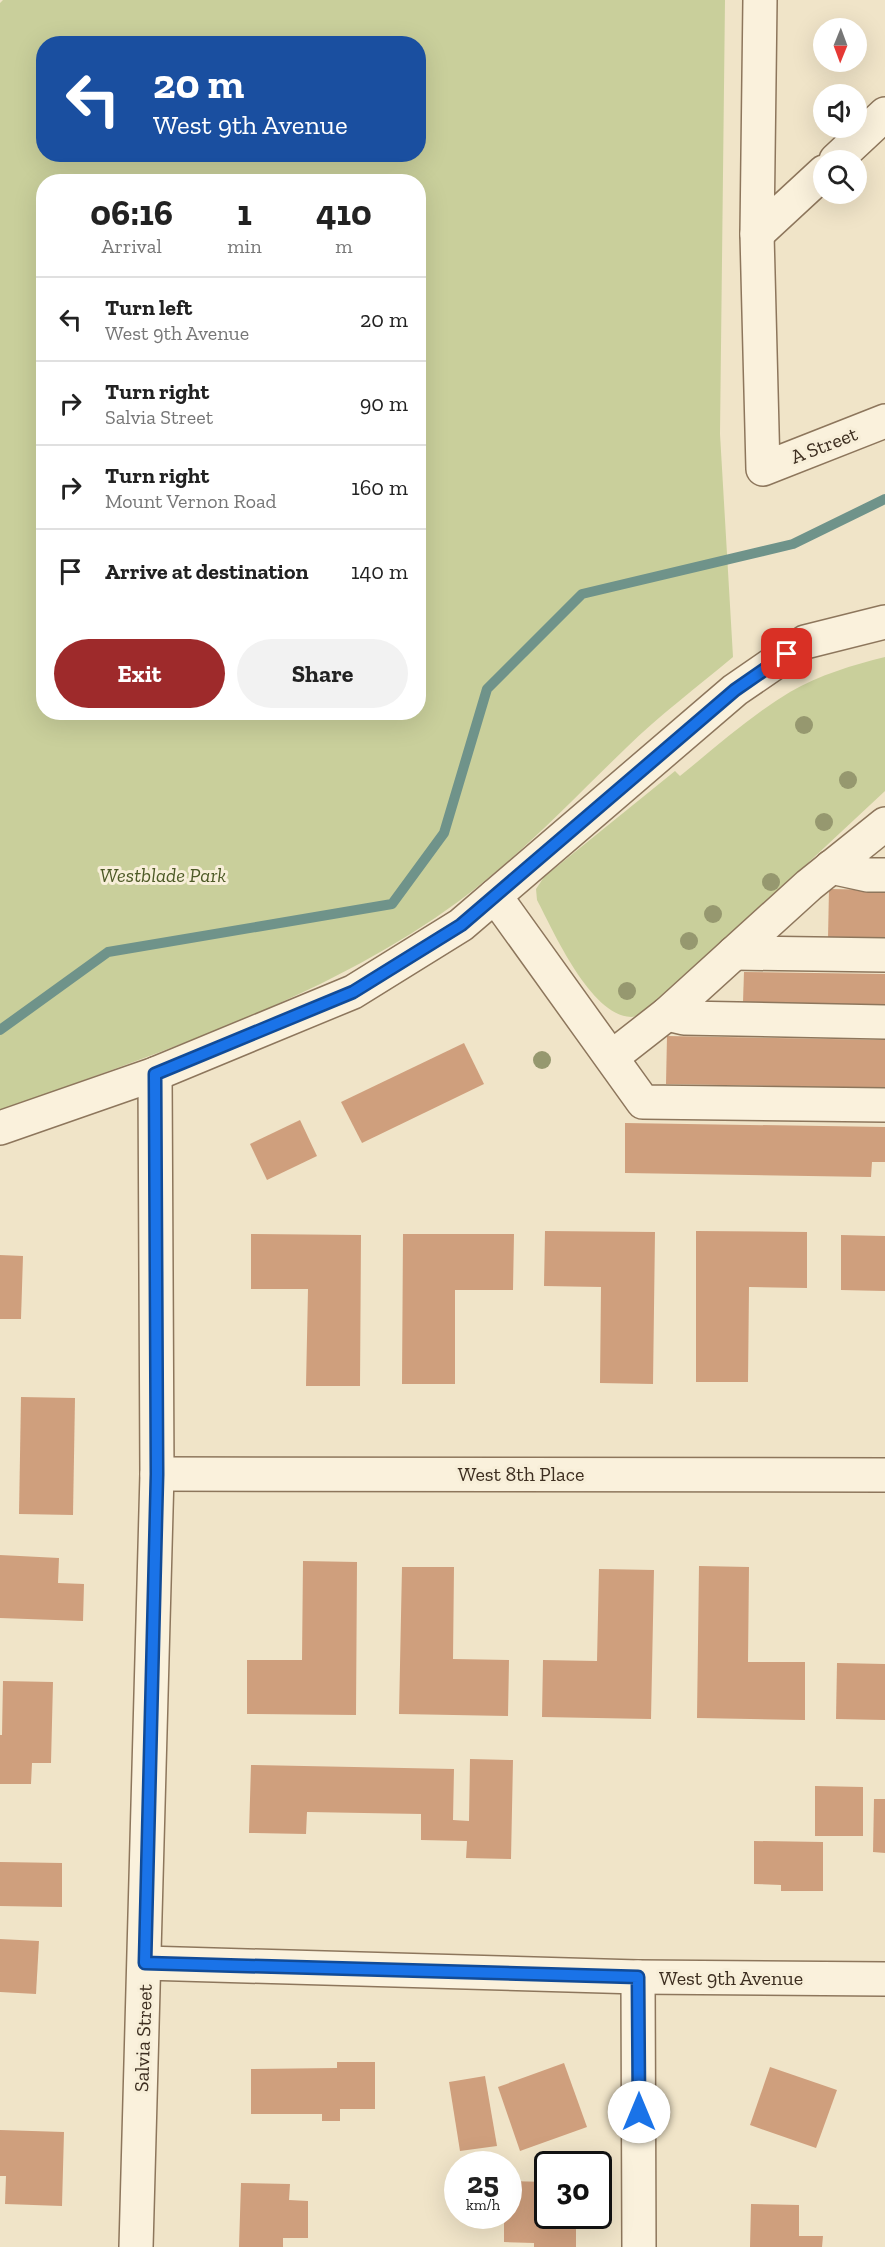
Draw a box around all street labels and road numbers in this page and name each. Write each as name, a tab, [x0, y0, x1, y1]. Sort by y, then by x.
street label: A Street	[787, 421, 861, 469]
street label: West 8th Place	[458, 1462, 584, 1486]
street label: West 9th Avenue	[659, 1966, 803, 1990]
street label: Salvia Street	[129, 1983, 157, 2092]

